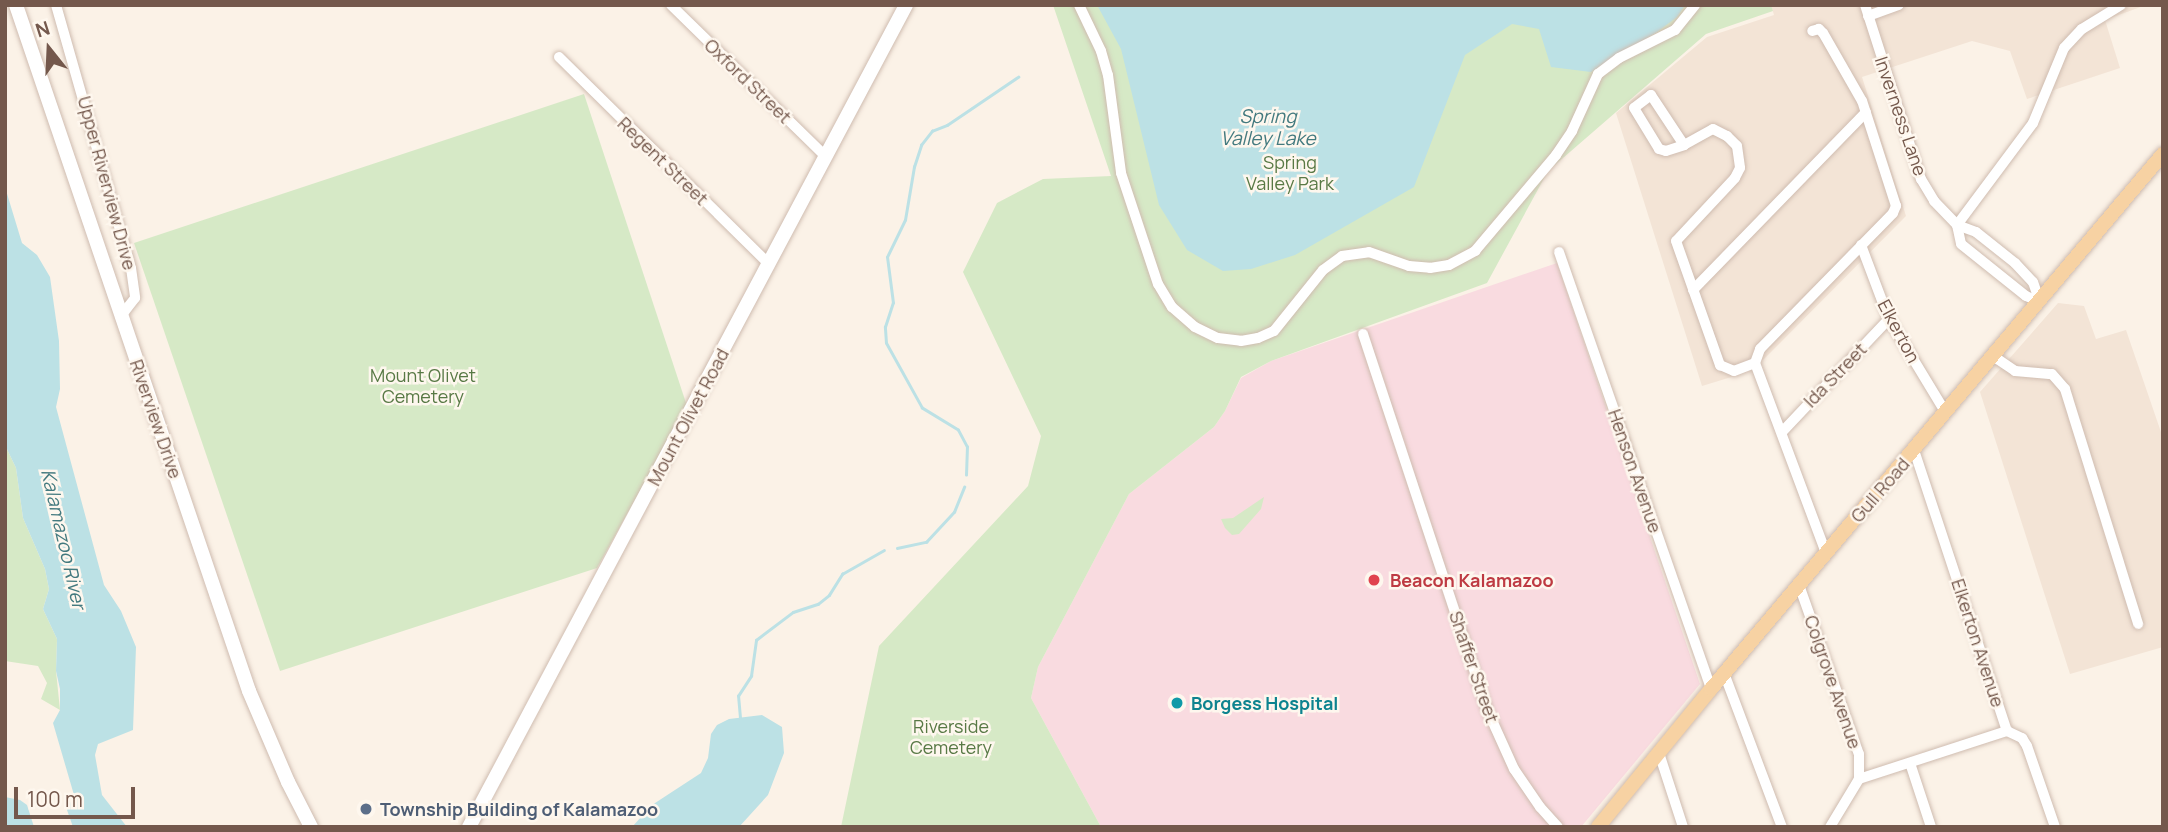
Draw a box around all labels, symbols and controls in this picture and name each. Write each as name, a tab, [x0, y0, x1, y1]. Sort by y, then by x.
north arrow	[14, 14, 84, 84]
text: N	[32, 15, 53, 44]
street label: Oxford Street	[700, 34, 796, 128]
street label: Inverness Lane	[1870, 54, 1932, 178]
street label: Upper Riverview Drive	[73, 94, 141, 272]
water label: Spring Valley Lake	[1220, 106, 1316, 150]
street label: Regent Street	[613, 113, 713, 209]
park label: Spring Valley Park	[1246, 152, 1334, 194]
street label: Elkerton	[1873, 296, 1925, 366]
street label: Ida Street	[1799, 338, 1871, 412]
street label: Mount Olivet Road	[643, 345, 733, 489]
street label: Riverview Drive	[126, 357, 186, 481]
park label: Mount Olivet Cemetery	[370, 365, 476, 408]
street label: Henson Avenue	[1604, 406, 1666, 536]
street label: Gull Road	[1846, 453, 1914, 527]
water label: Kalamazoo River	[36, 467, 90, 611]
place label: Beacon Kalamazoo	[1390, 569, 1554, 591]
marker: Beacon Kalamazoo	[1364, 570, 1384, 590]
street label: Elkerton Avenue	[1947, 576, 2009, 710]
street label: Shaffer Street	[1445, 608, 1503, 726]
street label: Colgrove Avenue	[1800, 613, 1866, 751]
place label: Borgess Hospital	[1191, 692, 1338, 714]
marker: Borgess Hospital	[1169, 695, 1185, 711]
park label: Riverside Cemetery	[910, 716, 992, 758]
scale bar	[18, 772, 138, 816]
text: 100 m	[27, 785, 83, 813]
place label: Township Building of Kalamazoo	[380, 798, 658, 820]
marker: Township Building of Kalamazoo	[358, 801, 374, 817]

